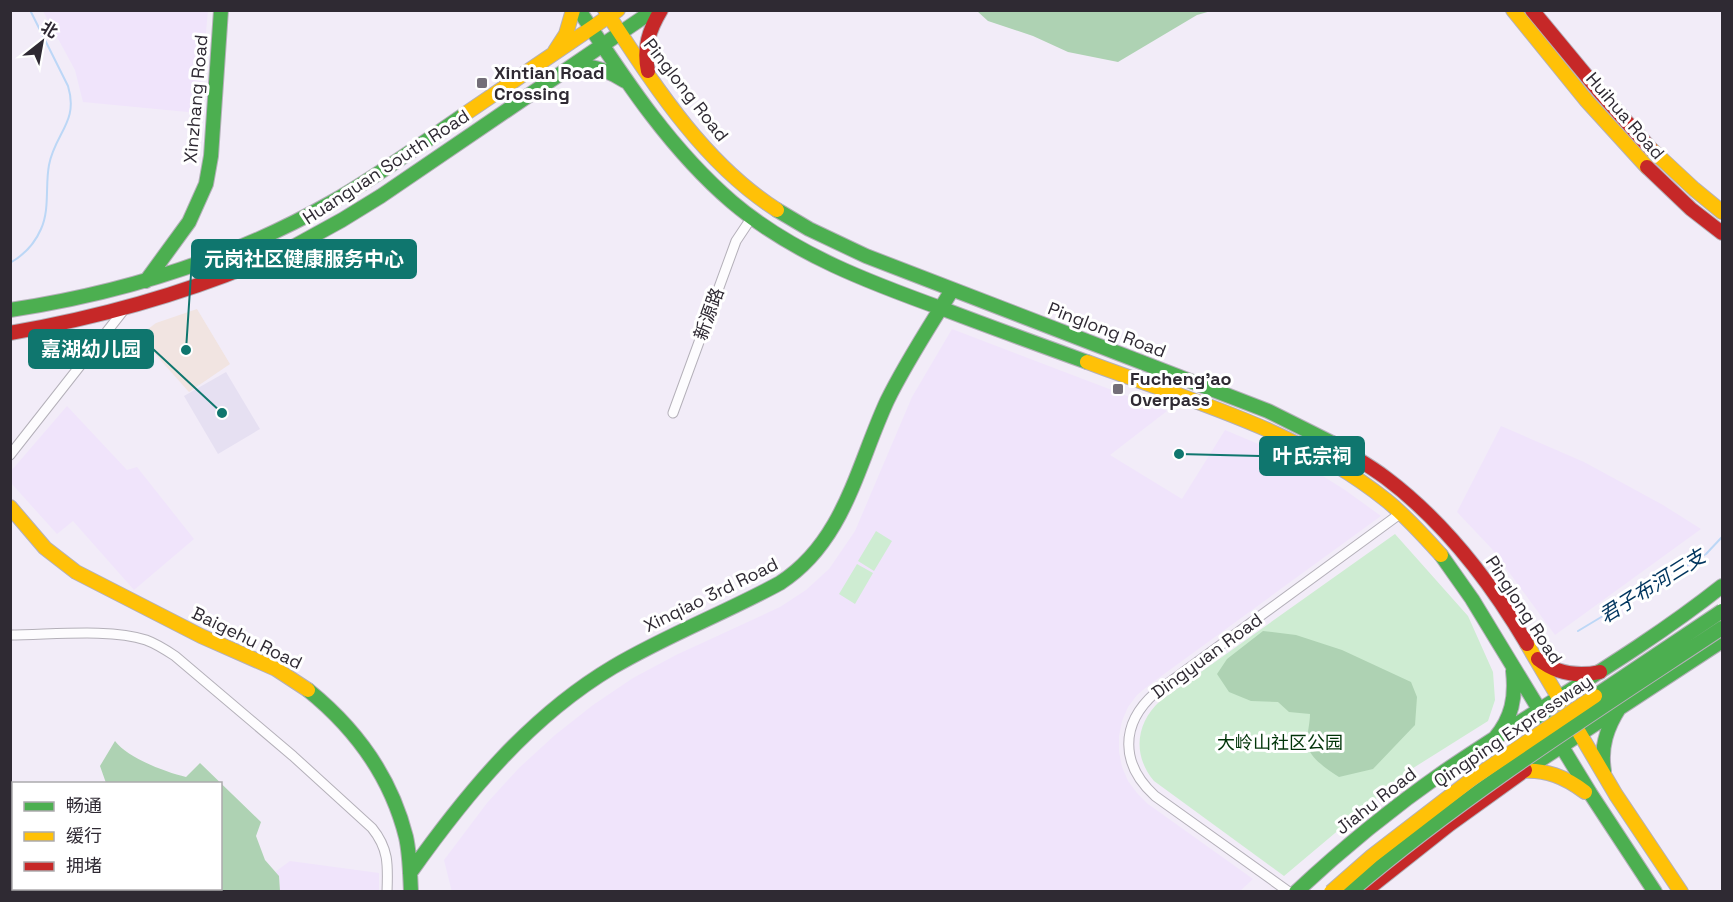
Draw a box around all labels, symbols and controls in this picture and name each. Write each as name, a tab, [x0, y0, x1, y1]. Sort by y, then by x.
north arrow	[12, 12, 72, 72]
text: 北	[37, 16, 62, 43]
street label: Pinglong Road	[639, 33, 734, 146]
street label: Xinzhang Road	[178, 34, 213, 164]
place label: Xintian Road Crossing	[494, 61, 604, 105]
street label: Huihua Road	[1581, 67, 1670, 164]
marker: Xintian Road Crossing	[475, 76, 489, 90]
street label: Huanguan South Road	[298, 104, 473, 229]
callout: 元岗社区健康服务中心	[192, 240, 416, 278]
text: 元岗社区健康服务中心	[204, 246, 404, 272]
street label: 新源路	[688, 285, 729, 343]
street label: Pinglong Road	[1045, 296, 1170, 363]
callout: 嘉湖幼儿园	[29, 330, 153, 368]
text: 嘉湖幼儿园	[41, 336, 141, 362]
place label: Fucheng'ao Overpass	[1130, 367, 1231, 411]
marker: Fucheng'ao Overpass	[1111, 382, 1125, 396]
callout: 叶氏宗祠	[1260, 437, 1364, 475]
text: 叶氏宗祠	[1272, 443, 1352, 469]
water label: 君子布河三支	[1594, 542, 1711, 629]
street label: Pinglong Road	[1481, 551, 1568, 668]
street label: Xinqiao 3rd Road	[640, 552, 782, 637]
street label: Baigehu Road	[188, 601, 306, 674]
street label: Dingyuan Road	[1147, 608, 1267, 703]
street label: Qingping Expressway	[1429, 669, 1596, 792]
park label: 大岭山社区公园	[1217, 731, 1343, 754]
street label: Jiahu Road	[1331, 762, 1421, 839]
legend	[12, 782, 222, 890]
text: 畅通	[66, 794, 102, 817]
text: 缓行	[66, 824, 102, 847]
text: 拥堵	[66, 854, 102, 877]

